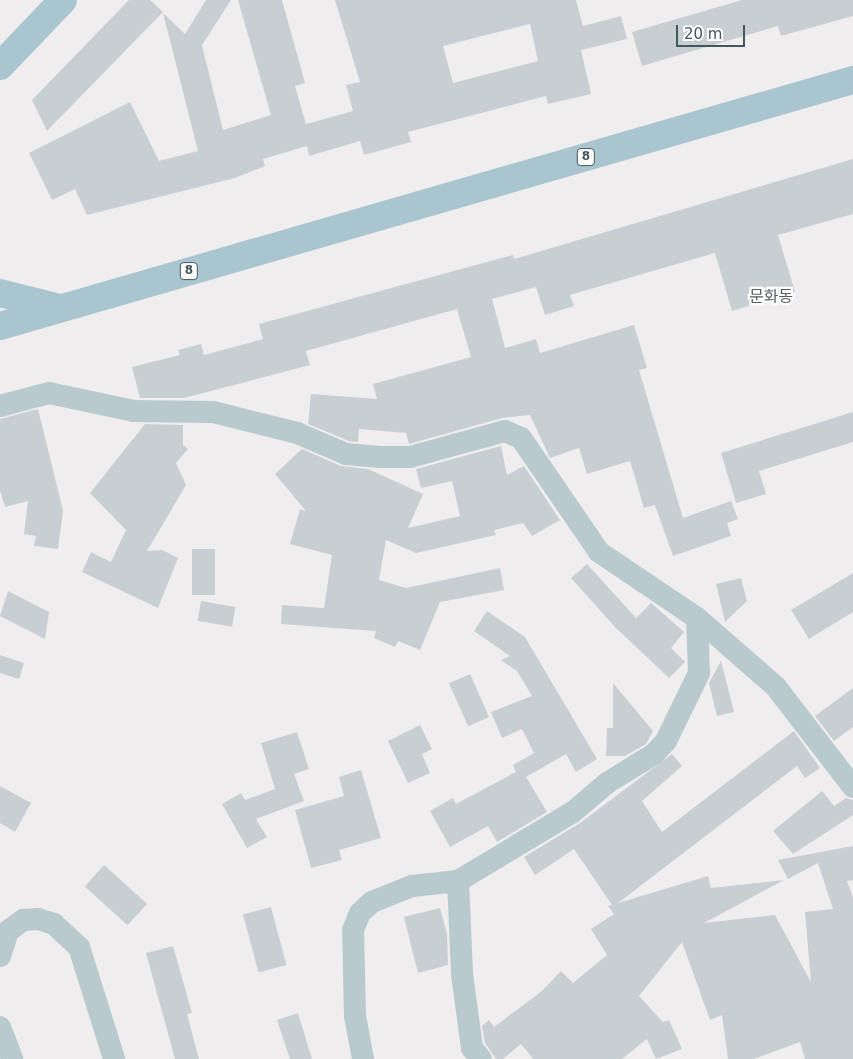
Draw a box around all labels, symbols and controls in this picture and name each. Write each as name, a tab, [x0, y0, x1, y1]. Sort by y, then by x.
scale bar	[678, 15, 747, 47]
text: 20 m	[684, 25, 722, 43]
road number: 8	[576, 148, 596, 166]
road number: 8	[179, 262, 199, 280]
district label: 문화동	[749, 287, 793, 307]

